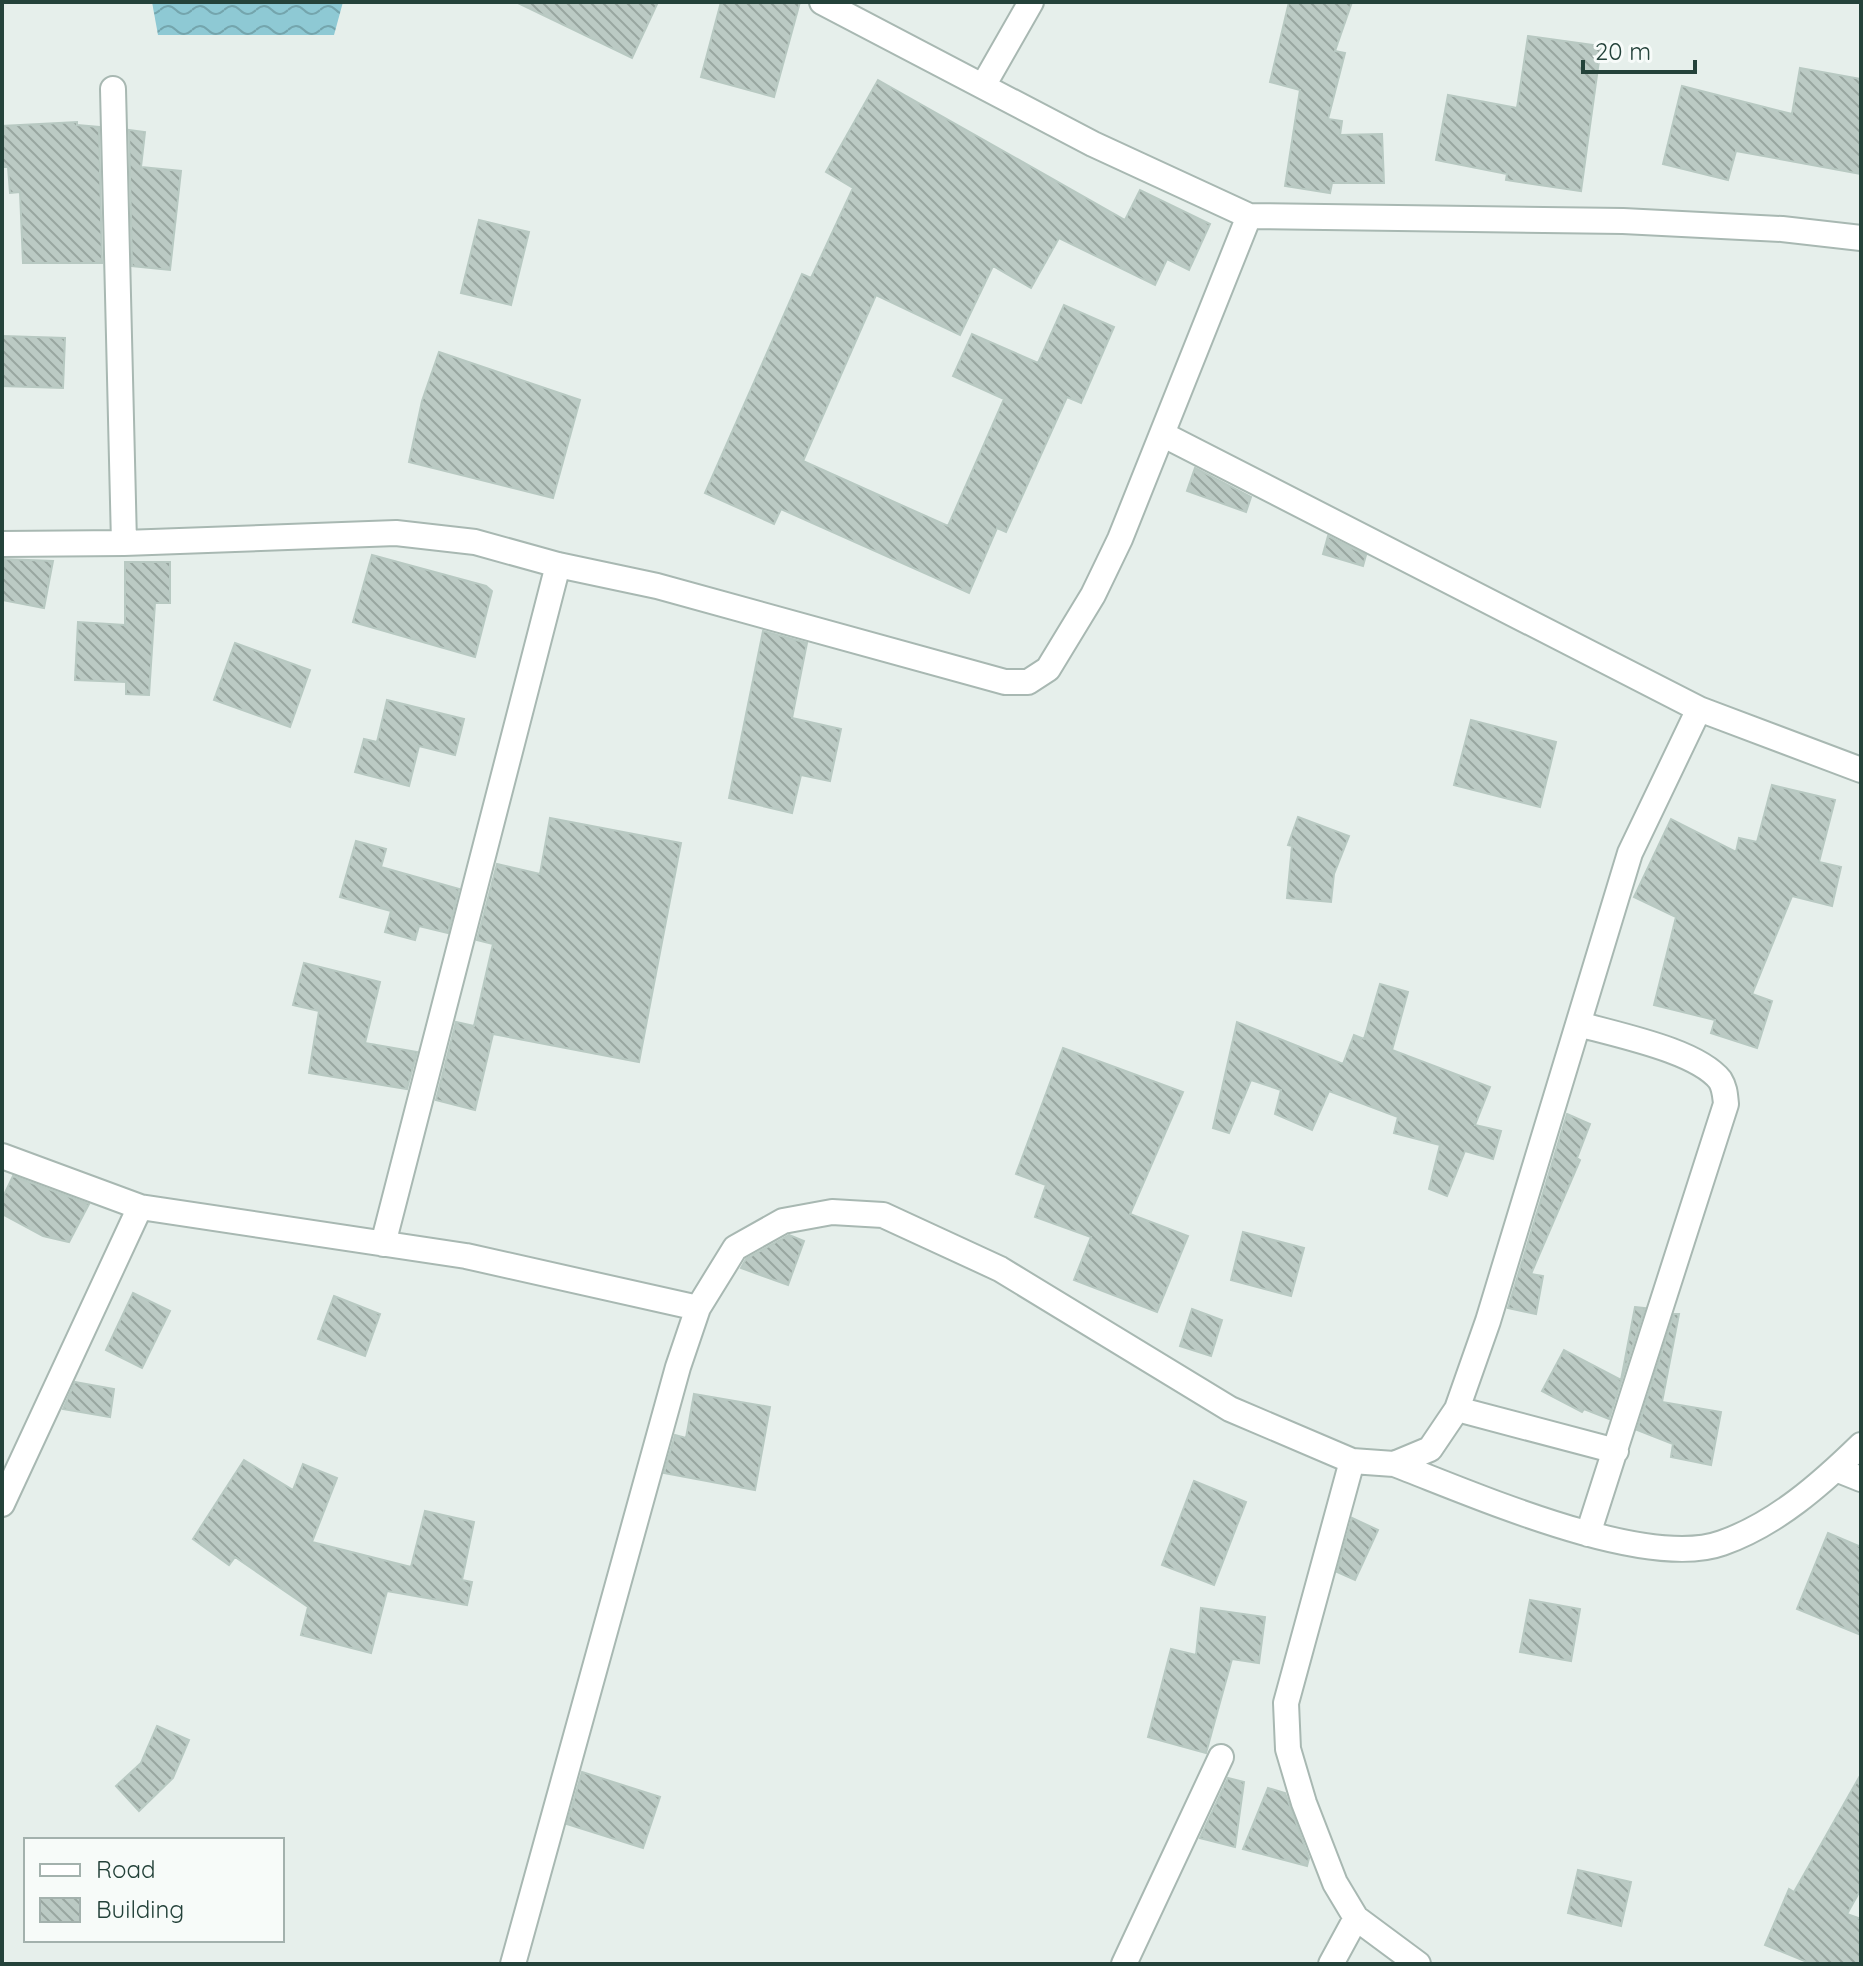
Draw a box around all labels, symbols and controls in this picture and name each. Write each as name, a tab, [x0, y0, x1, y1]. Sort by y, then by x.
scale bar	[1583, 24, 1695, 74]
text: 20 m	[1595, 36, 1651, 66]
legend	[24, 1838, 284, 1942]
text: Road	[96, 1854, 156, 1884]
text: Building	[96, 1894, 184, 1924]

